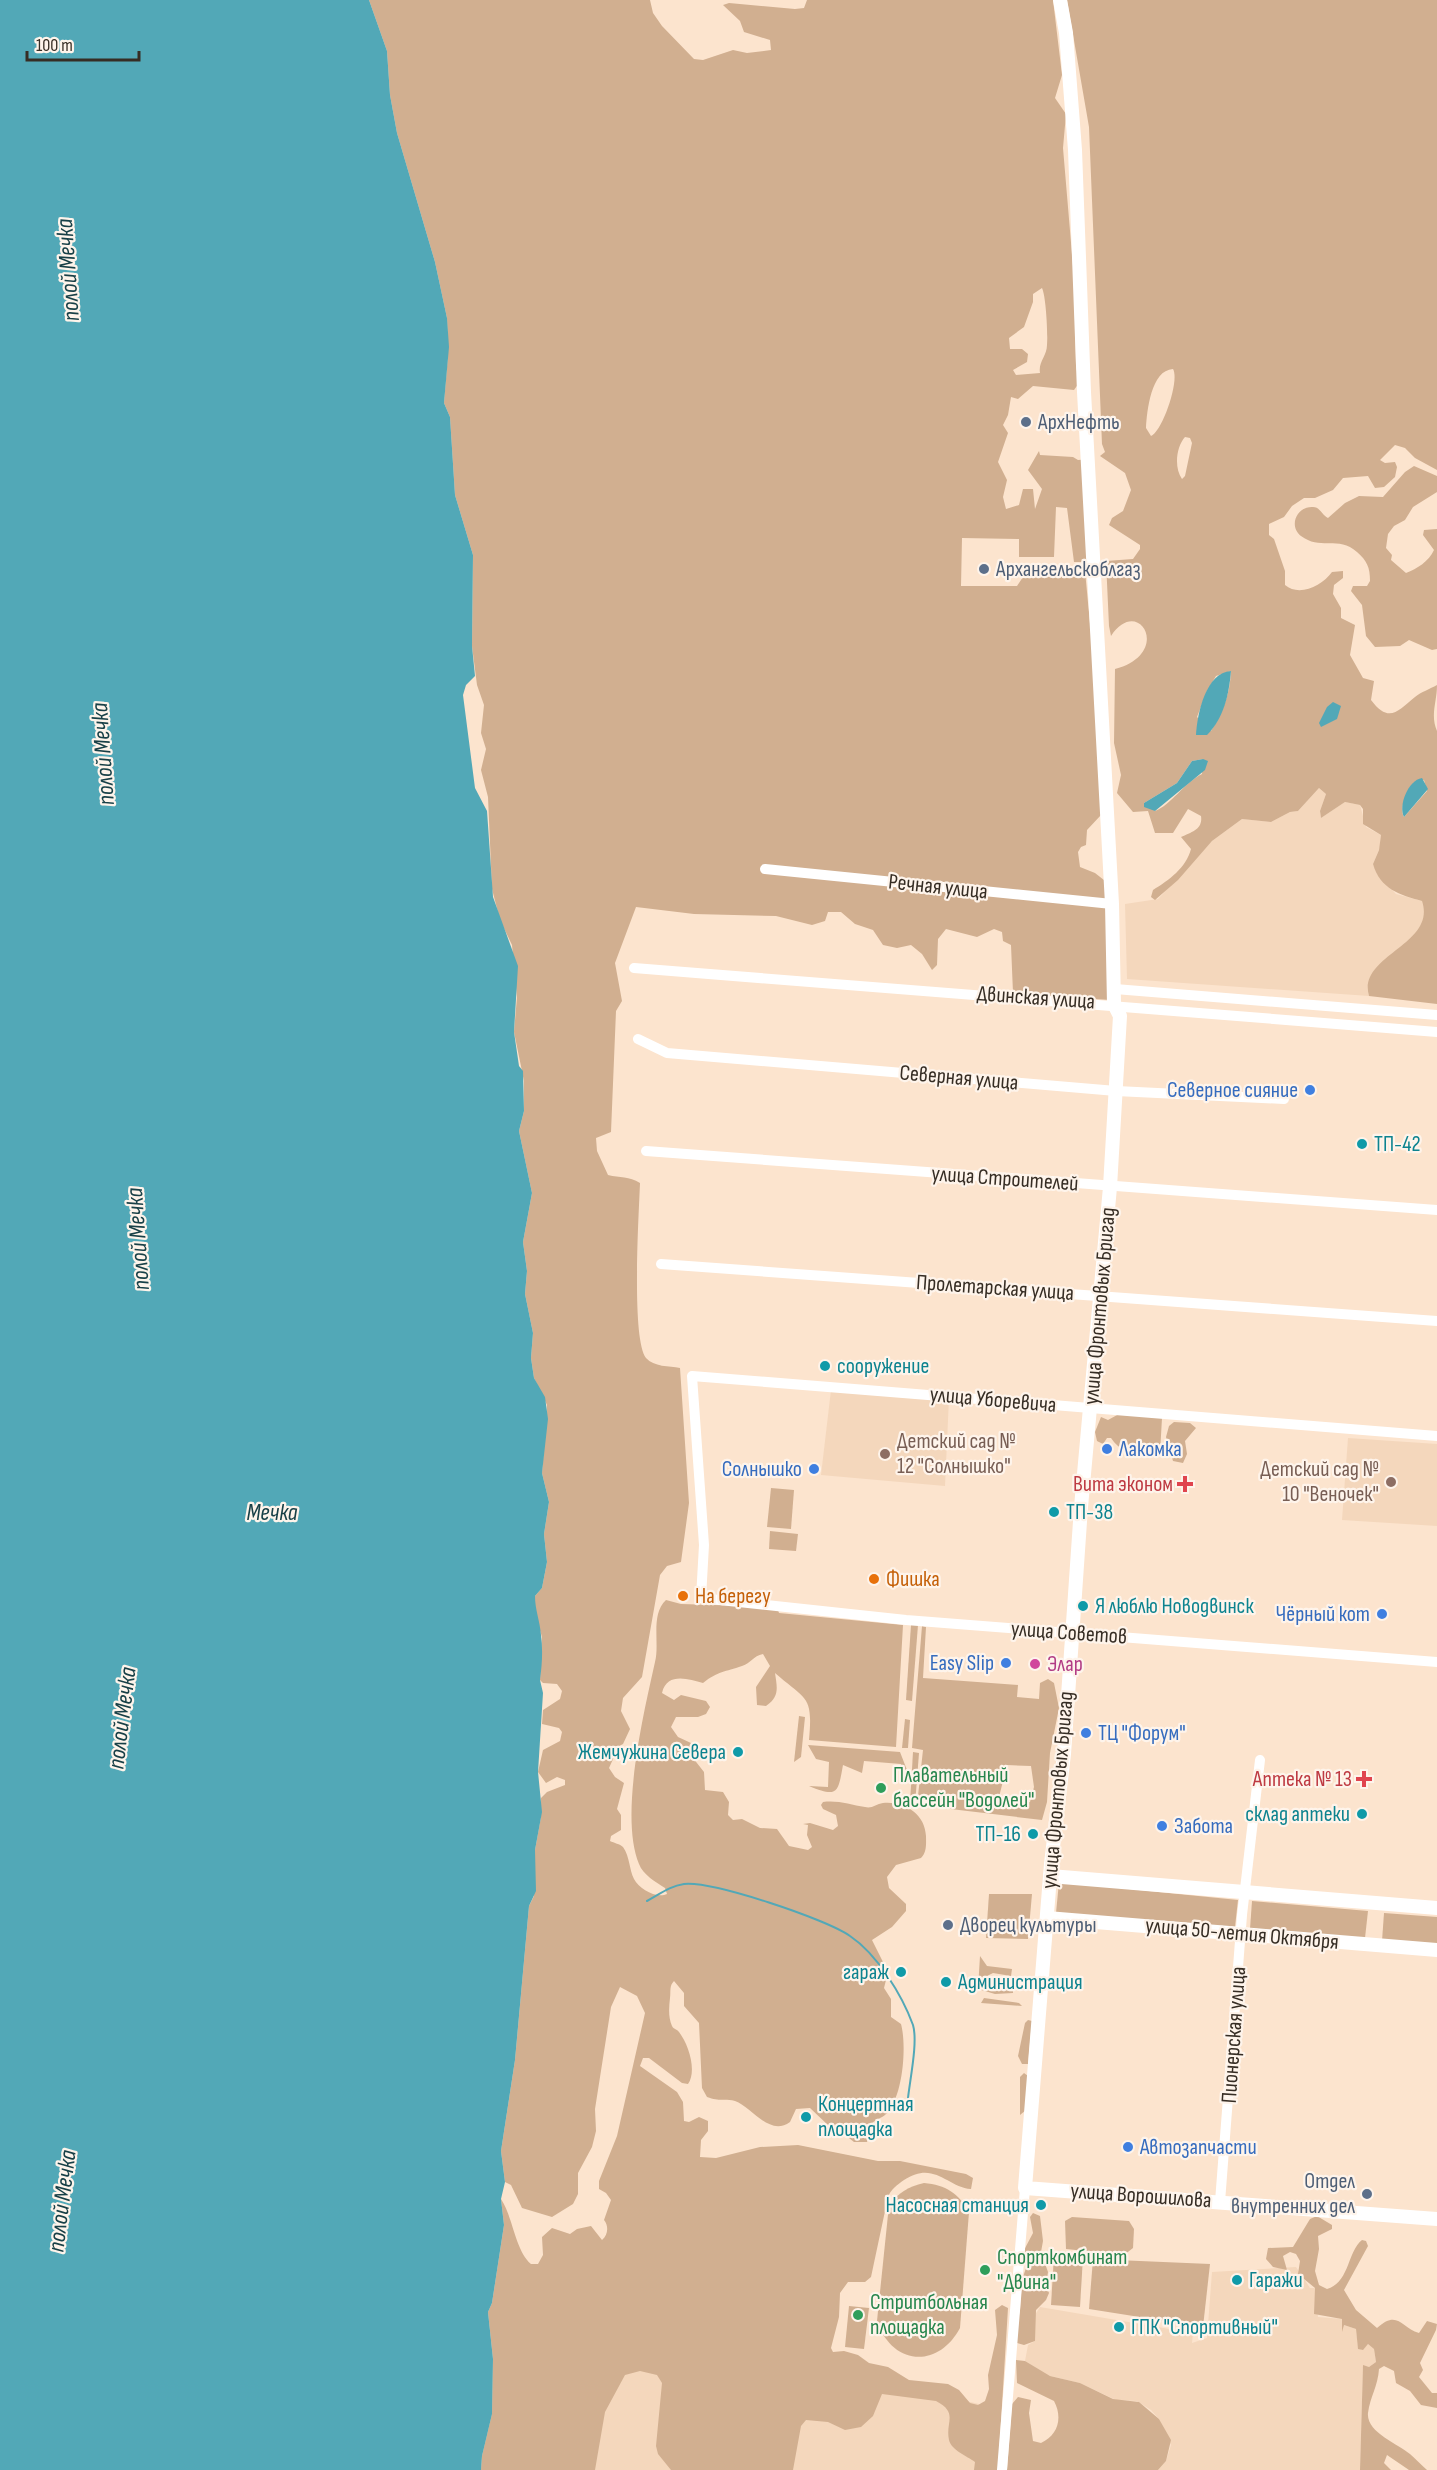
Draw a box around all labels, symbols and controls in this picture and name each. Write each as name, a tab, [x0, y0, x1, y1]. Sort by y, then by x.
scale bar	[27, 24, 140, 62]
text: 100 m	[36, 35, 73, 56]
water label: полой Мечка	[50, 218, 86, 322]
place label: АрхНефть	[1037, 409, 1120, 436]
marker: АрхНефть	[1019, 415, 1033, 429]
place label: Архангельскоблгаз	[995, 556, 1141, 583]
marker: Архангельскоблгаз	[977, 562, 991, 576]
water label: полой Мечка	[85, 702, 121, 806]
street label: Речная улица	[887, 868, 989, 906]
street label: Двинская улица	[976, 980, 1096, 1016]
street label: Северная улица	[898, 1059, 1020, 1097]
place label: Северное сияние	[1167, 1077, 1298, 1104]
marker: Северное сияние	[1303, 1083, 1317, 1097]
place label: ТП-42	[1374, 1131, 1421, 1158]
marker: ТП-42	[1355, 1137, 1369, 1151]
street label: улица Строителей	[931, 1160, 1079, 1198]
water label: полой Мечка	[120, 1187, 156, 1291]
street label: улица Фронтовых Бригад	[1078, 1206, 1122, 1406]
street label: Пролетарская улица	[915, 1269, 1075, 1307]
place label: сооружение	[837, 1353, 929, 1380]
marker: сооружение	[818, 1359, 832, 1373]
street label: улица Уборевича	[929, 1381, 1057, 1419]
place label: Детский сад № 12 "Солнышко"	[897, 1428, 1016, 1480]
place label: Лакомка	[1118, 1436, 1182, 1463]
marker: Лакомка	[1100, 1442, 1114, 1456]
marker: Детский сад № 12 "Солнышко"	[878, 1447, 892, 1461]
place label: Солнышко	[722, 1456, 802, 1483]
place label: Детский сад № 10 "Веночек"	[1260, 1456, 1379, 1508]
marker: Солнышко	[807, 1462, 821, 1476]
place label: Вита эконом	[1073, 1471, 1173, 1498]
marker: Детский сад № 10 "Веночек"	[1384, 1475, 1398, 1489]
marker: Вита эконом	[1178, 1477, 1192, 1491]
water label: Мечка	[246, 1498, 298, 1527]
place label: ТП-38	[1066, 1499, 1113, 1526]
marker: ТП-38	[1047, 1505, 1061, 1519]
place label: Фишка	[886, 1566, 940, 1593]
marker: Фишка	[867, 1572, 881, 1586]
place label: На берегу	[695, 1583, 771, 1610]
marker: На берегу	[676, 1589, 690, 1603]
place label: Я люблю Новодвинск	[1095, 1593, 1254, 1620]
marker: Я люблю Новодвинск	[1076, 1599, 1090, 1613]
place label: Чёрный кот	[1276, 1601, 1370, 1628]
marker: Чёрный кот	[1375, 1607, 1389, 1621]
street label: улица Советов	[1010, 1615, 1128, 1651]
place label: Easy Slip	[930, 1650, 994, 1677]
place label: Элар	[1047, 1651, 1083, 1678]
marker: Easy Slip	[999, 1656, 1013, 1670]
marker: Элар	[1028, 1657, 1042, 1671]
water label: полой Мечка	[101, 1665, 143, 1771]
street label: улица Фронтовых Бригад	[1036, 1690, 1080, 1890]
place label: ТЦ "Форум"	[1098, 1720, 1186, 1747]
marker: ТЦ "Форум"	[1079, 1726, 1093, 1740]
place label: Жемчужина Севера	[578, 1739, 726, 1766]
marker: Жемчужина Севера	[731, 1745, 745, 1759]
place label: Плавательный бассейн "Водолей"	[893, 1762, 1035, 1814]
place label: Аптека № 13	[1252, 1766, 1352, 1793]
marker: Аптека № 13	[1357, 1772, 1371, 1786]
marker: Плавательный бассейн "Водолей"	[874, 1781, 888, 1795]
place label: склад аптеки	[1245, 1801, 1350, 1828]
marker: склад аптеки	[1355, 1807, 1369, 1821]
place label: Забота	[1174, 1813, 1233, 1840]
marker: Забота	[1155, 1819, 1169, 1833]
place label: ТП-16	[975, 1821, 1021, 1848]
marker: ТП-16	[1026, 1827, 1040, 1841]
place label: Дворец культуры	[960, 1912, 1097, 1939]
street label: улица 50-летия Октября	[1144, 1912, 1340, 1956]
marker: Дворец культуры	[941, 1918, 955, 1932]
place label: гараж	[843, 1959, 889, 1986]
marker: гараж	[894, 1965, 908, 1979]
street label: Пионерская улица	[1216, 1966, 1252, 2104]
place label: Администрация	[957, 1969, 1083, 1996]
marker: Администрация	[939, 1975, 953, 1989]
place label: Концертная площадка	[818, 2091, 914, 2143]
marker: Концертная площадка	[799, 2110, 813, 2124]
place label: Автозапчасти	[1139, 2134, 1257, 2161]
marker: Автозапчасти	[1121, 2140, 1135, 2154]
water label: полой Мечка	[41, 2148, 83, 2254]
place label: Отдел внутренних дел	[1231, 2168, 1355, 2220]
street label: улица Ворошилова	[1070, 2178, 1212, 2214]
marker: Отдел внутренних дел	[1360, 2187, 1374, 2201]
place label: Насосная станция	[886, 2192, 1029, 2219]
marker: Насосная станция	[1034, 2198, 1048, 2212]
place label: Спорткомбинат "Двина"	[997, 2244, 1127, 2296]
marker: Спорткомбинат "Двина"	[978, 2263, 992, 2277]
place label: Гаражи	[1249, 2267, 1303, 2294]
marker: Гаражи	[1230, 2273, 1244, 2287]
place label: Стритбольная площадка	[870, 2289, 988, 2341]
marker: Стритбольная площадка	[851, 2308, 865, 2322]
place label: ГПК "Спортивный"	[1131, 2314, 1278, 2341]
marker: ГПК "Спортивный"	[1112, 2320, 1126, 2334]

